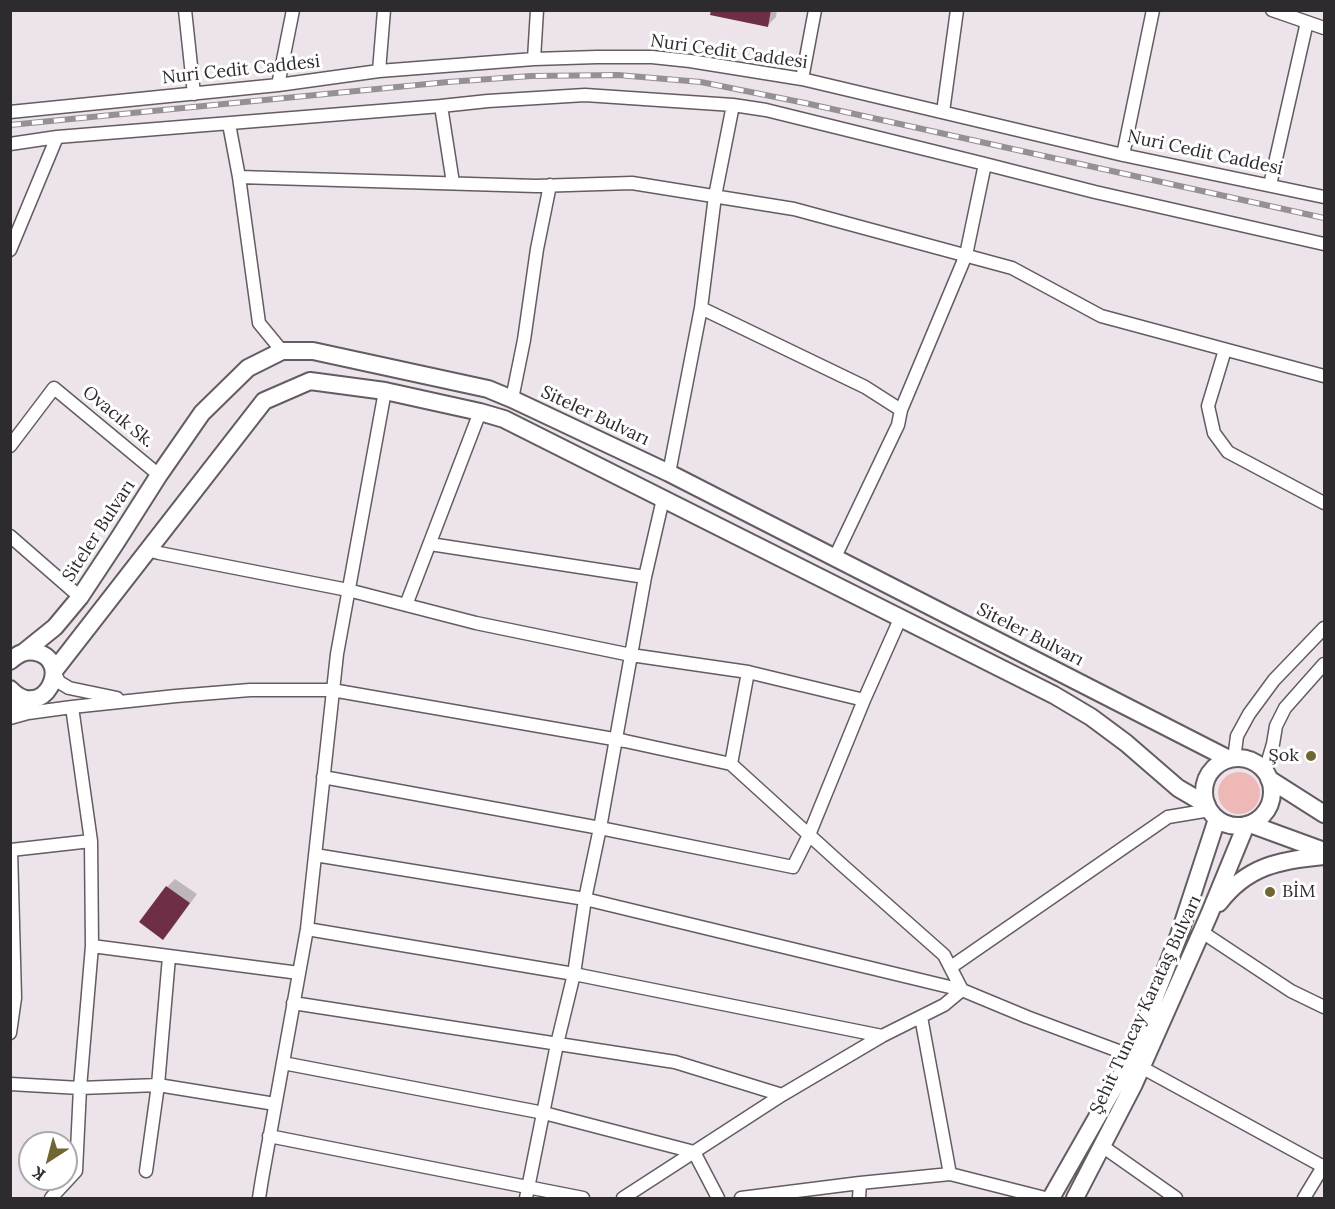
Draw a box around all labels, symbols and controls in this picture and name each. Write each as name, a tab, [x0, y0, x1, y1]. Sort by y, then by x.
street label: Nuri Cedit Caddesi	[649, 30, 809, 74]
street label: Nuri Cedit Caddesi	[161, 51, 321, 89]
street label: Nuri Cedit Caddesi	[1125, 126, 1285, 180]
street label: Siteler Bulvarı	[537, 381, 653, 451]
street label: Ovacık Sk.	[78, 382, 158, 452]
street label: Siteler Bulvarı	[58, 476, 140, 586]
street label: Siteler Bulvarı	[973, 599, 1087, 671]
place label: Şok	[1269, 745, 1299, 767]
marker: Şok	[1304, 749, 1318, 763]
place label: BİM	[1282, 881, 1316, 903]
marker: BİM	[1263, 885, 1277, 899]
street label: Şehit Tuncay Karataş Bulvarı	[1086, 892, 1206, 1118]
north arrow	[18, 1131, 78, 1191]
text: K	[28, 1163, 49, 1185]

